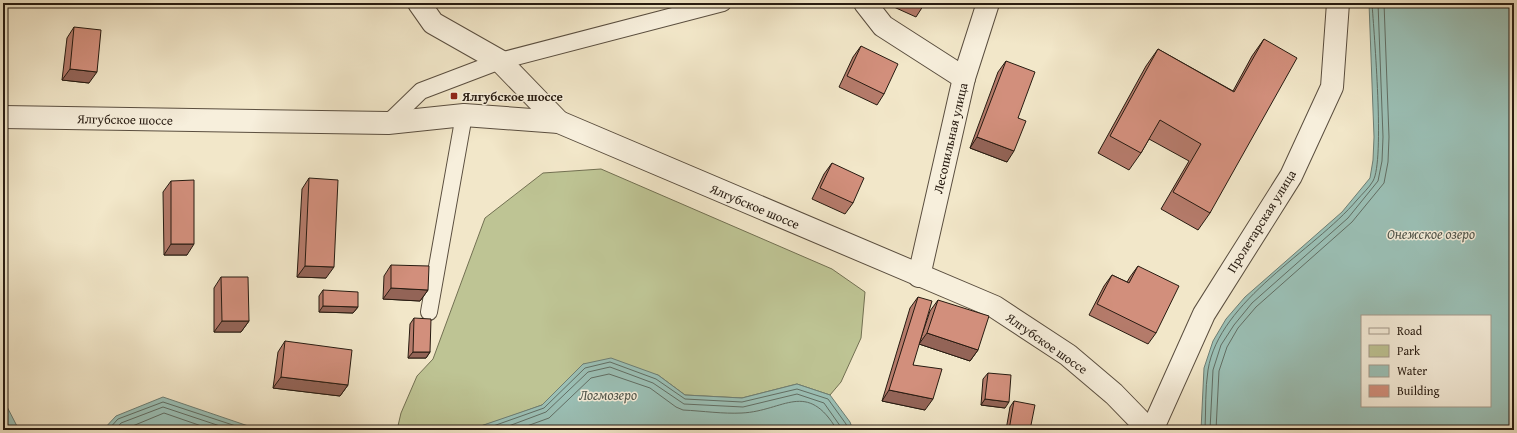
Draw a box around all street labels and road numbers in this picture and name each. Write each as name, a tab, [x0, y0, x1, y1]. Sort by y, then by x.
street label: Лесопильная улица	[928, 80, 973, 195]
street label: Ялгубское шоссе	[76, 109, 173, 130]
street label: Пролетарская улица	[1222, 165, 1301, 276]
street label: Ялгубское шоссе	[706, 179, 803, 234]
street label: Ялгубское шоссе	[1001, 308, 1091, 379]

